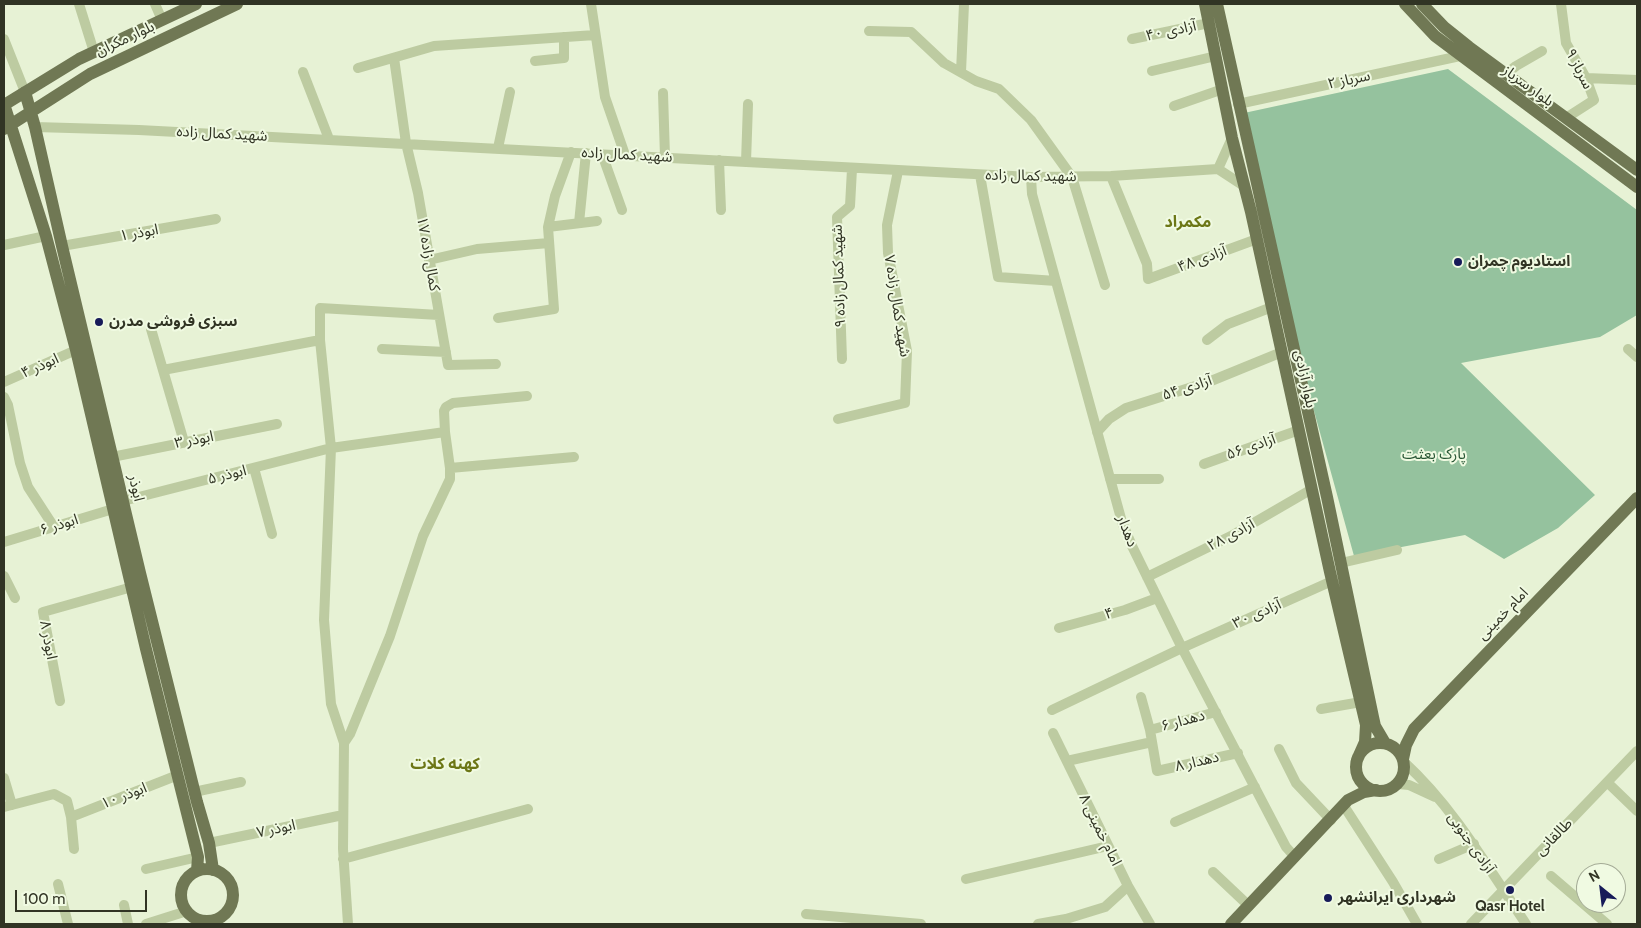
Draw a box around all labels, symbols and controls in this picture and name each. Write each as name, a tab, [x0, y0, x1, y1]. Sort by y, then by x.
street label: آزادی ۴۰	[1144, 17, 1198, 45]
street label: بلوار مکران	[93, 18, 157, 60]
street label: سرباز ۹	[1561, 46, 1597, 92]
street label: بلوار سرباز	[1499, 61, 1557, 111]
street label: سرباز ۲	[1326, 67, 1372, 93]
street label: شهید کمال زاده	[176, 123, 268, 145]
street label: شهید کمال زاده	[581, 144, 673, 166]
street label: شهید کمال زاده	[985, 166, 1077, 186]
district label: مکمراد	[1165, 212, 1211, 232]
street label: کمال زاده ۱۷	[413, 215, 443, 293]
street label: ابوذر ۱	[118, 221, 160, 245]
street label: شهید کمال زاده ۹	[828, 224, 850, 328]
street label: آزادی ۴۸	[1175, 242, 1229, 276]
place label: استادیوم چمران	[1468, 253, 1570, 271]
street label: شهید کمال زاده ۷	[880, 254, 914, 358]
marker: استادیوم چمران	[1452, 256, 1464, 268]
place label: سبزی فروشی مدرن	[109, 313, 237, 331]
marker: سبزی فروشی مدرن	[93, 316, 105, 328]
street label: بلوار آزادی	[1290, 348, 1320, 410]
street label: ابوذر ۴	[18, 350, 62, 382]
street label: آزادی ۵۴	[1160, 372, 1214, 404]
street label: ابوذر ۳	[173, 427, 215, 453]
street label: آزادی ۵۶	[1224, 430, 1278, 464]
park label: پارک بعثت	[1402, 446, 1466, 464]
street label: ابوذر ۵	[206, 462, 248, 488]
street label: ابوذر	[124, 473, 148, 503]
street label: ابوذر ۶	[38, 511, 80, 539]
street label: دهدار	[1113, 512, 1141, 550]
street label: آزادی ۲۸	[1204, 515, 1258, 555]
street label: امام خمینی	[1474, 584, 1532, 644]
street label: آزادی ۳۰	[1230, 595, 1284, 633]
street label: ۴	[1103, 604, 1115, 624]
street label: ابوذر ۸	[35, 619, 61, 661]
street label: دهدار ۶	[1159, 707, 1207, 735]
street label: دهدار ۸	[1173, 748, 1221, 776]
district label: کهنه کلات	[410, 754, 480, 774]
street label: ابوذر ۱۰	[98, 779, 150, 813]
street label: امام خمینی ۸	[1075, 791, 1125, 869]
street label: آزادی جنوبی	[1443, 809, 1499, 877]
street label: طالقانی	[1532, 815, 1576, 859]
street label: ابوذر ۷	[255, 816, 297, 842]
north arrow	[1576, 863, 1626, 913]
text: N	[1586, 865, 1603, 886]
scale bar	[18, 880, 150, 912]
marker: Qasr Hotel	[1504, 884, 1516, 896]
place label: شهرداری ایرانشهر	[1338, 889, 1456, 907]
text: 100 m	[23, 890, 65, 908]
marker: شهرداری ایرانشهر	[1322, 892, 1334, 904]
place label: Qasr Hotel	[1475, 898, 1545, 916]

